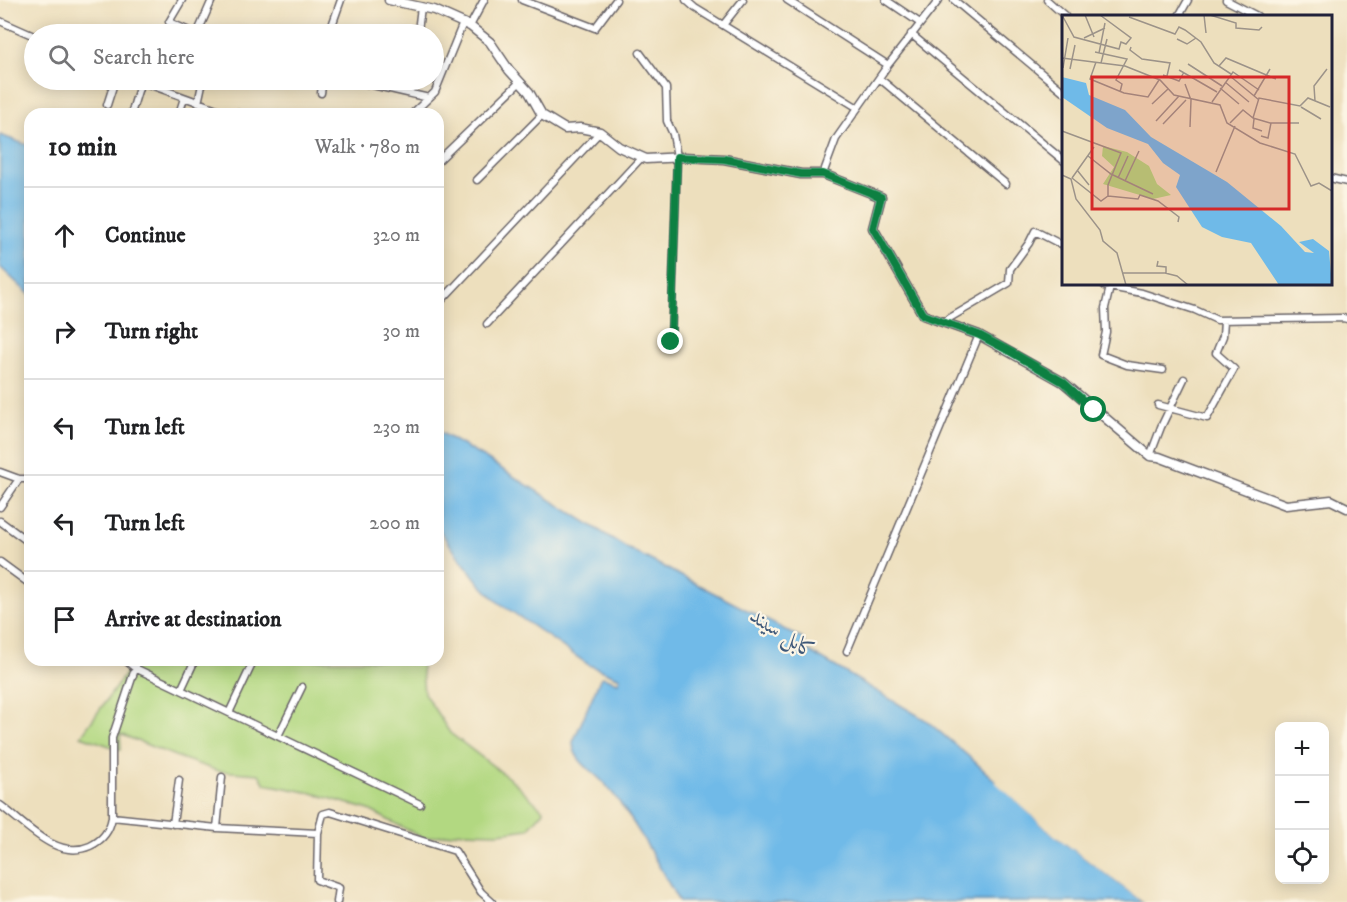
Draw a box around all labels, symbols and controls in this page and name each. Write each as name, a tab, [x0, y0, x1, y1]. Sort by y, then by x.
inset map	[1062, 15, 1332, 285]
search box	[24, 24, 444, 90]
icon: search	[45, 41, 78, 74]
text: Search here	[93, 44, 195, 71]
text: 10 min	[48, 131, 117, 164]
text: Walk · 780 m	[314, 135, 420, 160]
icon: ahead	[48, 219, 81, 252]
text: Continue	[105, 222, 186, 249]
text: 320 m	[373, 223, 420, 248]
icon: right	[48, 315, 81, 348]
text: Turn right	[105, 318, 198, 345]
text: 30 m	[382, 319, 420, 344]
route end	[657, 328, 683, 354]
route start	[1080, 396, 1106, 422]
icon: left	[48, 411, 81, 444]
text: Turn left	[105, 414, 185, 441]
text: 230 m	[373, 415, 420, 440]
icon: left	[48, 507, 81, 540]
text: Turn left	[105, 510, 185, 537]
text: 200 m	[369, 511, 420, 536]
icon: arrive	[48, 603, 81, 636]
water label: کابل سيند	[744, 603, 821, 666]
text: Arrive at destination	[105, 606, 282, 633]
map controls	[1275, 722, 1329, 884]
button: +	[1275, 722, 1329, 776]
button: −	[1275, 776, 1329, 830]
button: locate	[1275, 830, 1329, 884]

